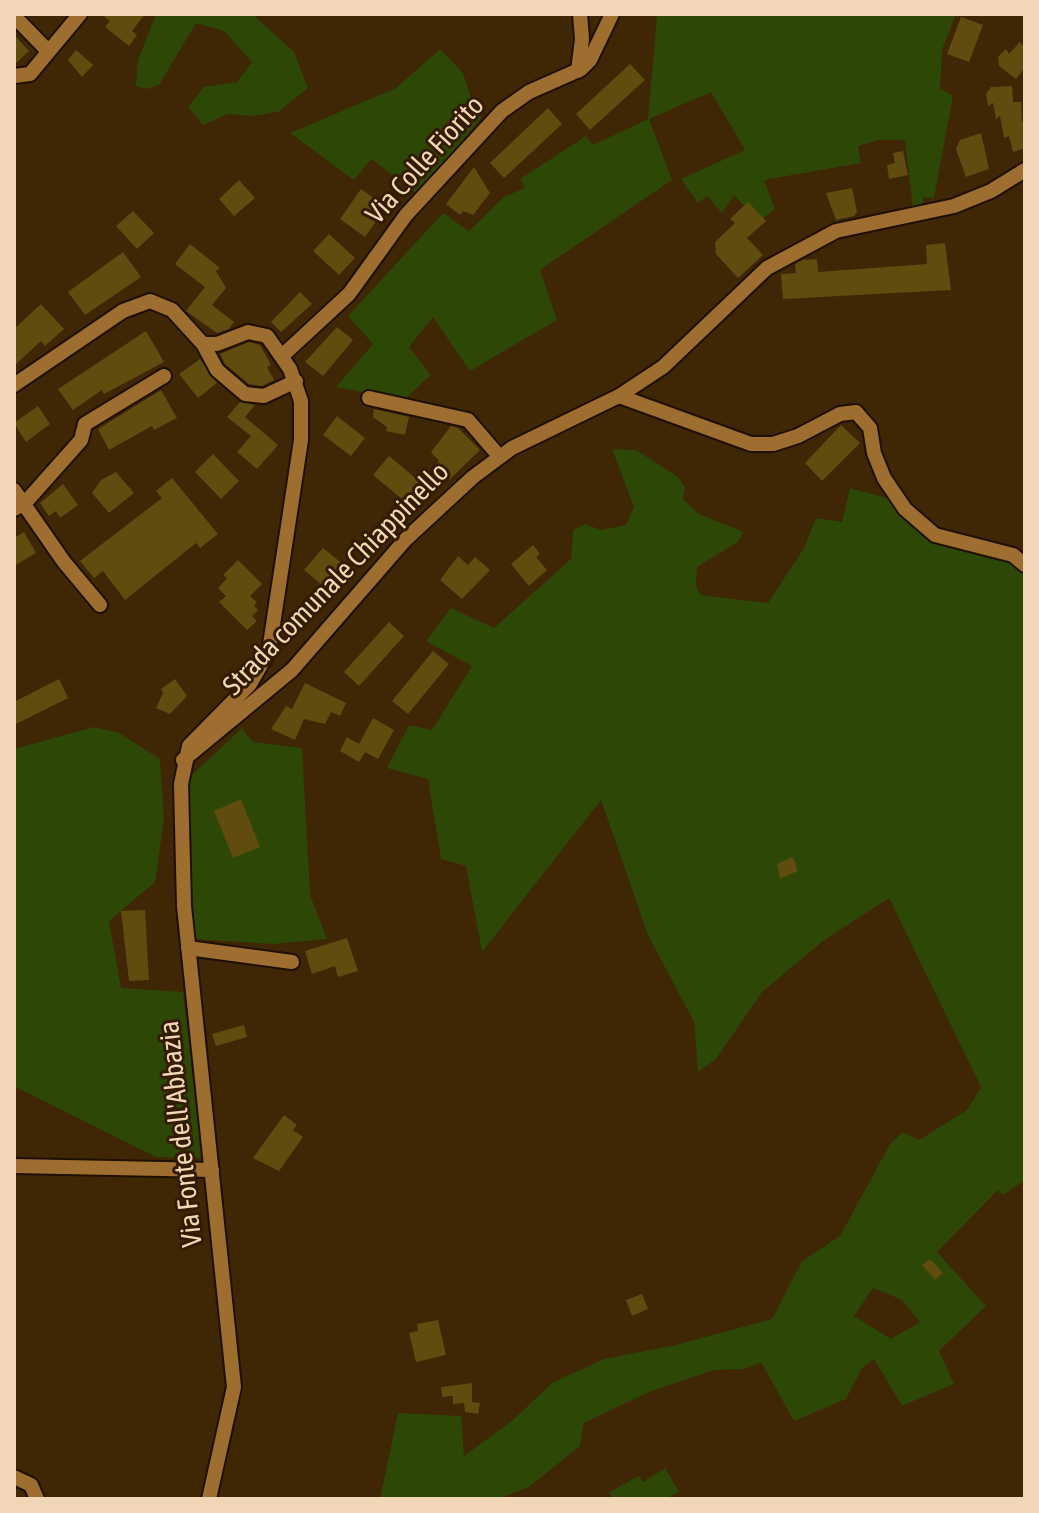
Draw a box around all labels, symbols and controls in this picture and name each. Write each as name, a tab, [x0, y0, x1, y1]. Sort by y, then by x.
street label: Via Colle Fiorito	[359, 89, 491, 231]
street label: Strada comunale Chiappinello	[216, 456, 456, 702]
street label: Via Fonte dell'Abbazia	[152, 1019, 210, 1249]

